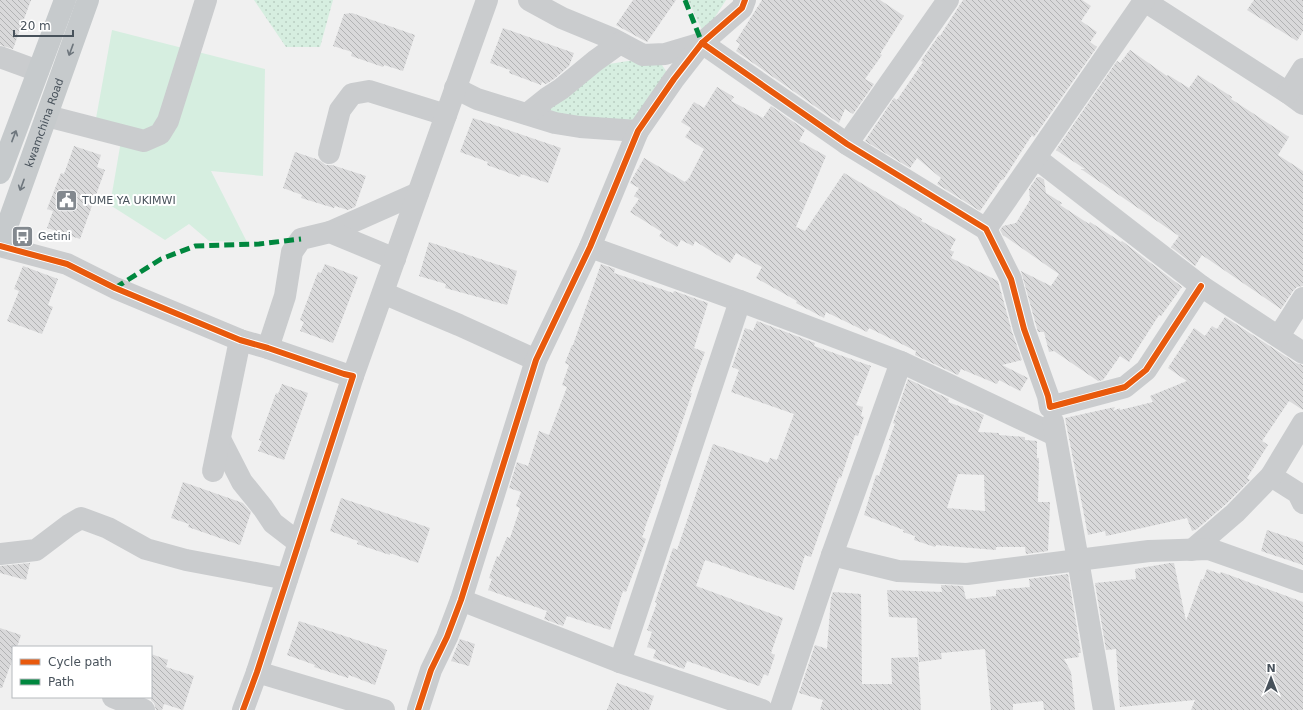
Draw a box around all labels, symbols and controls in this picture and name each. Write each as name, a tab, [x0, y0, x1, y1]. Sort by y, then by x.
scale bar	[14, 12, 73, 38]
text: 20 m	[20, 19, 51, 33]
one-way arrow	[66, 43, 74, 55]
street label: kwamchina Road	[22, 76, 66, 169]
one-way arrow	[10, 130, 18, 142]
one-way arrow	[18, 179, 25, 192]
public building icon: TUME YA UKIMWI	[54, 187, 80, 213]
place label: TUME YA UKIMWI	[81, 194, 176, 207]
bus stop icon: Getini	[9, 223, 35, 249]
place label: Getini	[38, 230, 71, 243]
legend	[12, 646, 152, 698]
text: Cycle path	[48, 655, 112, 669]
north arrow	[1251, 658, 1291, 698]
text: N	[1266, 662, 1276, 675]
text: Path	[48, 675, 74, 689]

